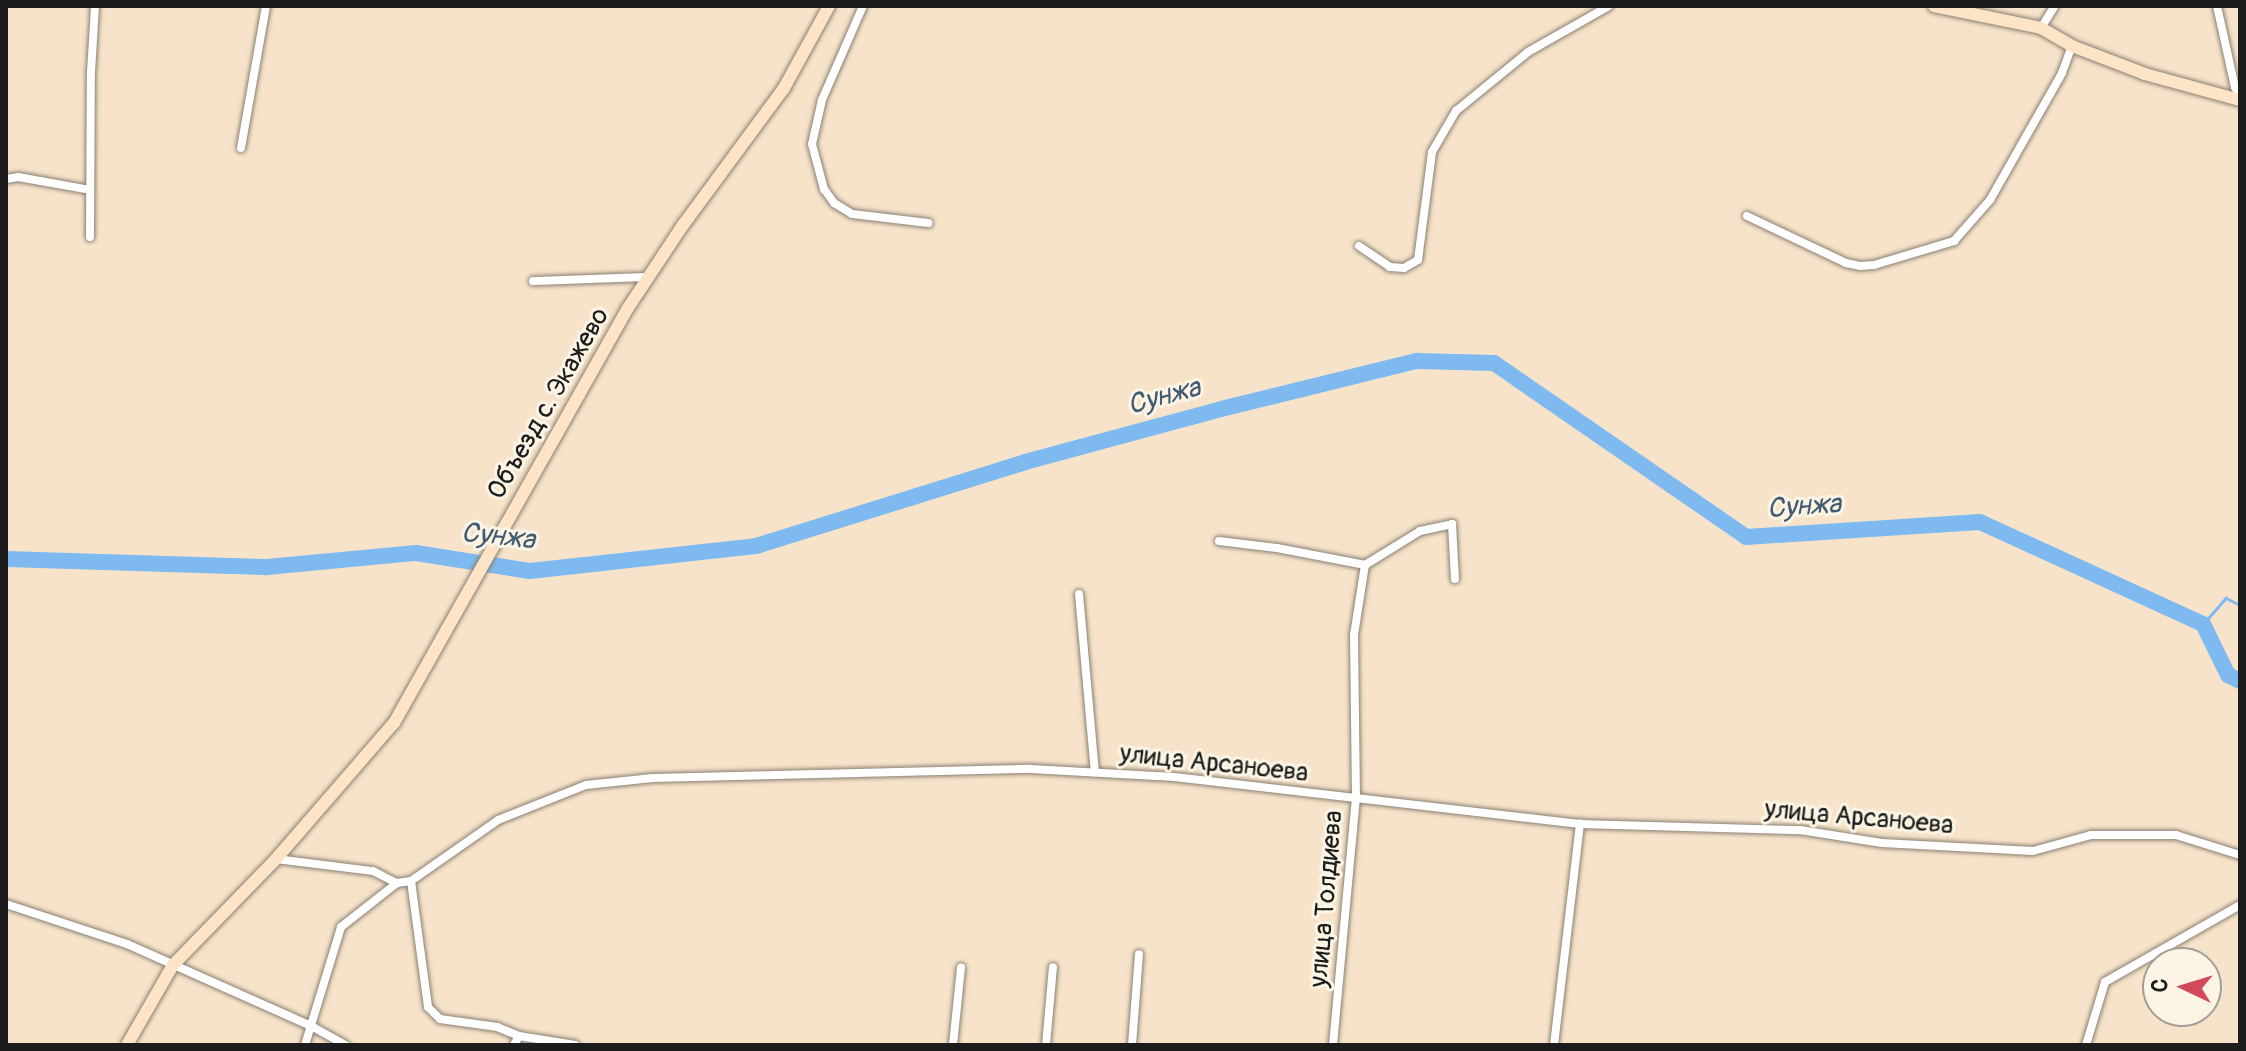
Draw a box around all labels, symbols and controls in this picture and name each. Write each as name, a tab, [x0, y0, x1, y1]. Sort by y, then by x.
street label: Объезд с. Экажево	[481, 303, 617, 505]
water label: Сунжа	[1124, 371, 1204, 423]
water label: Сунжа	[1766, 488, 1842, 526]
water label: Сунжа	[459, 516, 537, 558]
street label: улица Арсаноева	[1118, 739, 1310, 789]
street label: улица Арсаноева	[1763, 794, 1955, 842]
street label: улица Толдиева	[1304, 809, 1350, 989]
north arrow	[2142, 947, 2222, 1027]
text: С	[2146, 978, 2174, 993]

